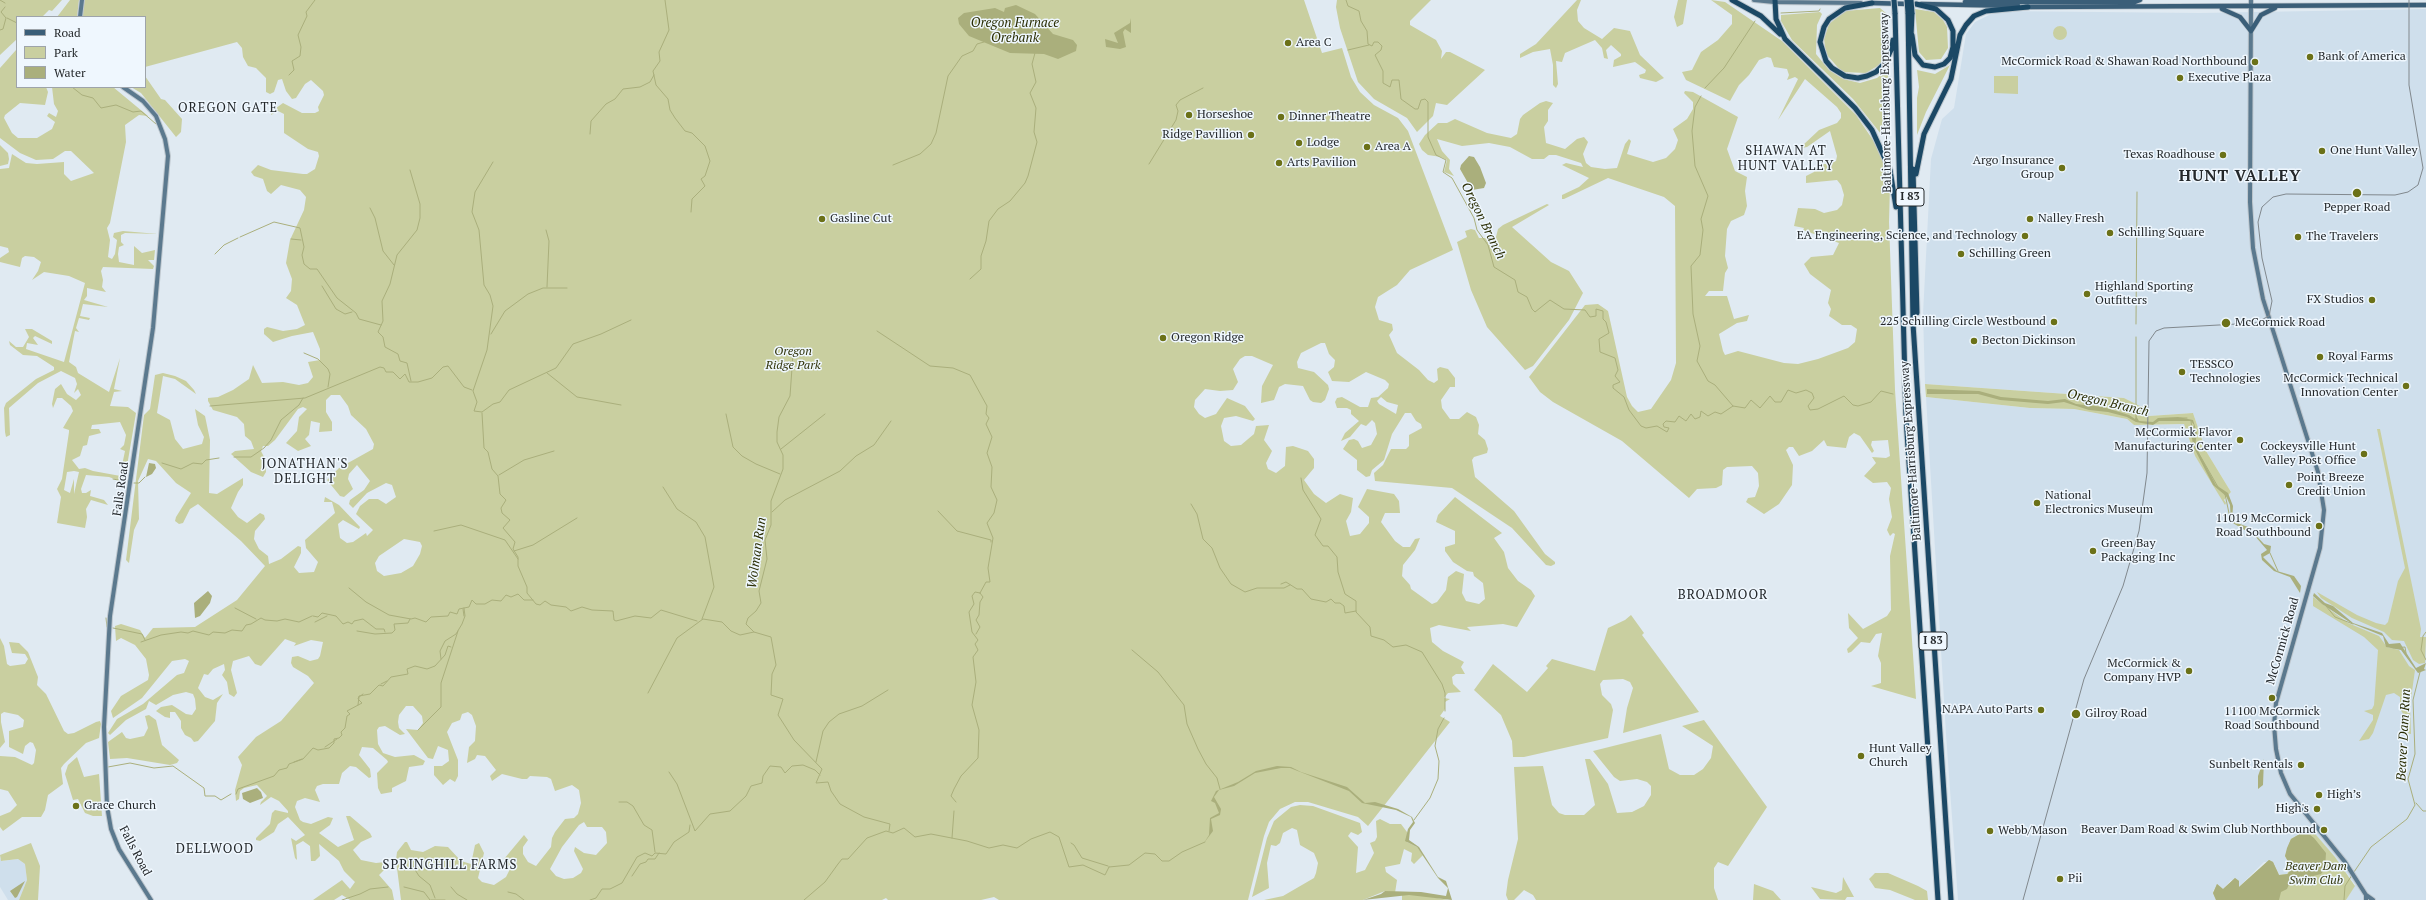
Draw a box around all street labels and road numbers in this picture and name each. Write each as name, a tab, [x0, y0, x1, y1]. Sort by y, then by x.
street label: Baltimore-Harrisburg Expressway	[1877, 13, 1895, 193]
road number: I 83	[1896, 188, 1924, 206]
street label: Baltimore-Harrisburg Expressway	[1898, 361, 1924, 541]
street label: Falls Road	[110, 461, 132, 517]
street label: McCormick Road	[2264, 596, 2302, 686]
road number: I 83	[1919, 632, 1947, 650]
street label: Falls Road	[116, 823, 154, 879]

